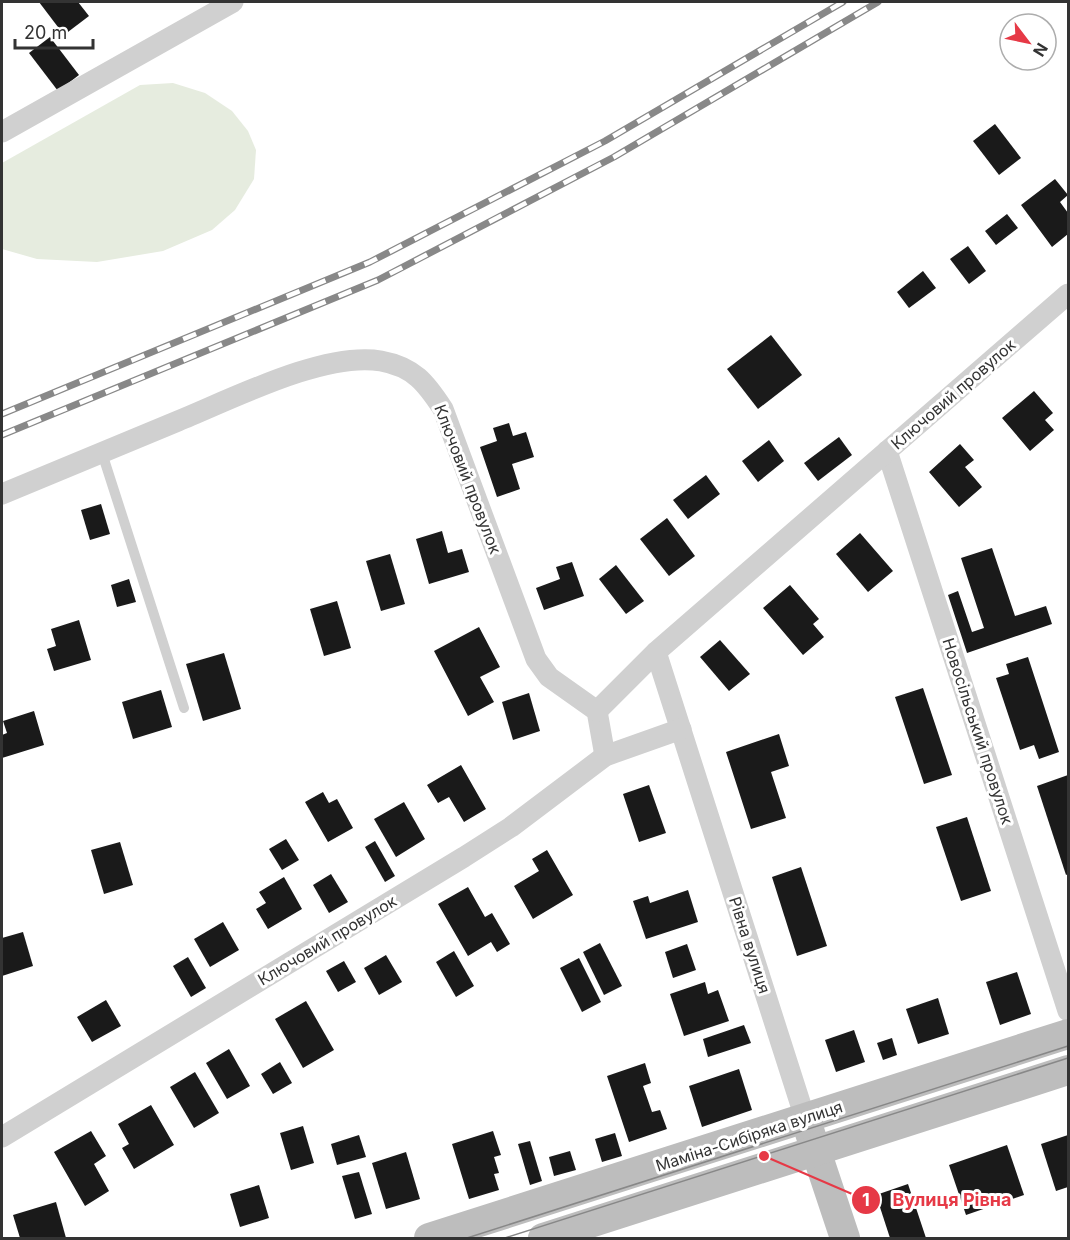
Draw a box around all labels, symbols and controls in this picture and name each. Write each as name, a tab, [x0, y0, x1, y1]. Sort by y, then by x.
scale bar	[15, 12, 93, 50]
north arrow	[998, 12, 1058, 72]
text: 20 m	[24, 22, 67, 43]
text: N	[1029, 39, 1052, 60]
street label: Ключовий провулок	[887, 334, 1020, 454]
street label: Ключовий провулок	[430, 401, 506, 557]
street label: Новосільський провулок	[938, 635, 1018, 827]
street label: Ключовий провулок	[254, 890, 400, 989]
street label: Рівна вулиця	[725, 894, 775, 996]
street label: Маміна-Сибіряка вулиця	[653, 1096, 845, 1176]
callout: Вулиця Рівна	[851, 1182, 1024, 1218]
text: 1	[862, 1189, 870, 1210]
text: Вулиця Рівна	[892, 1189, 1012, 1210]

